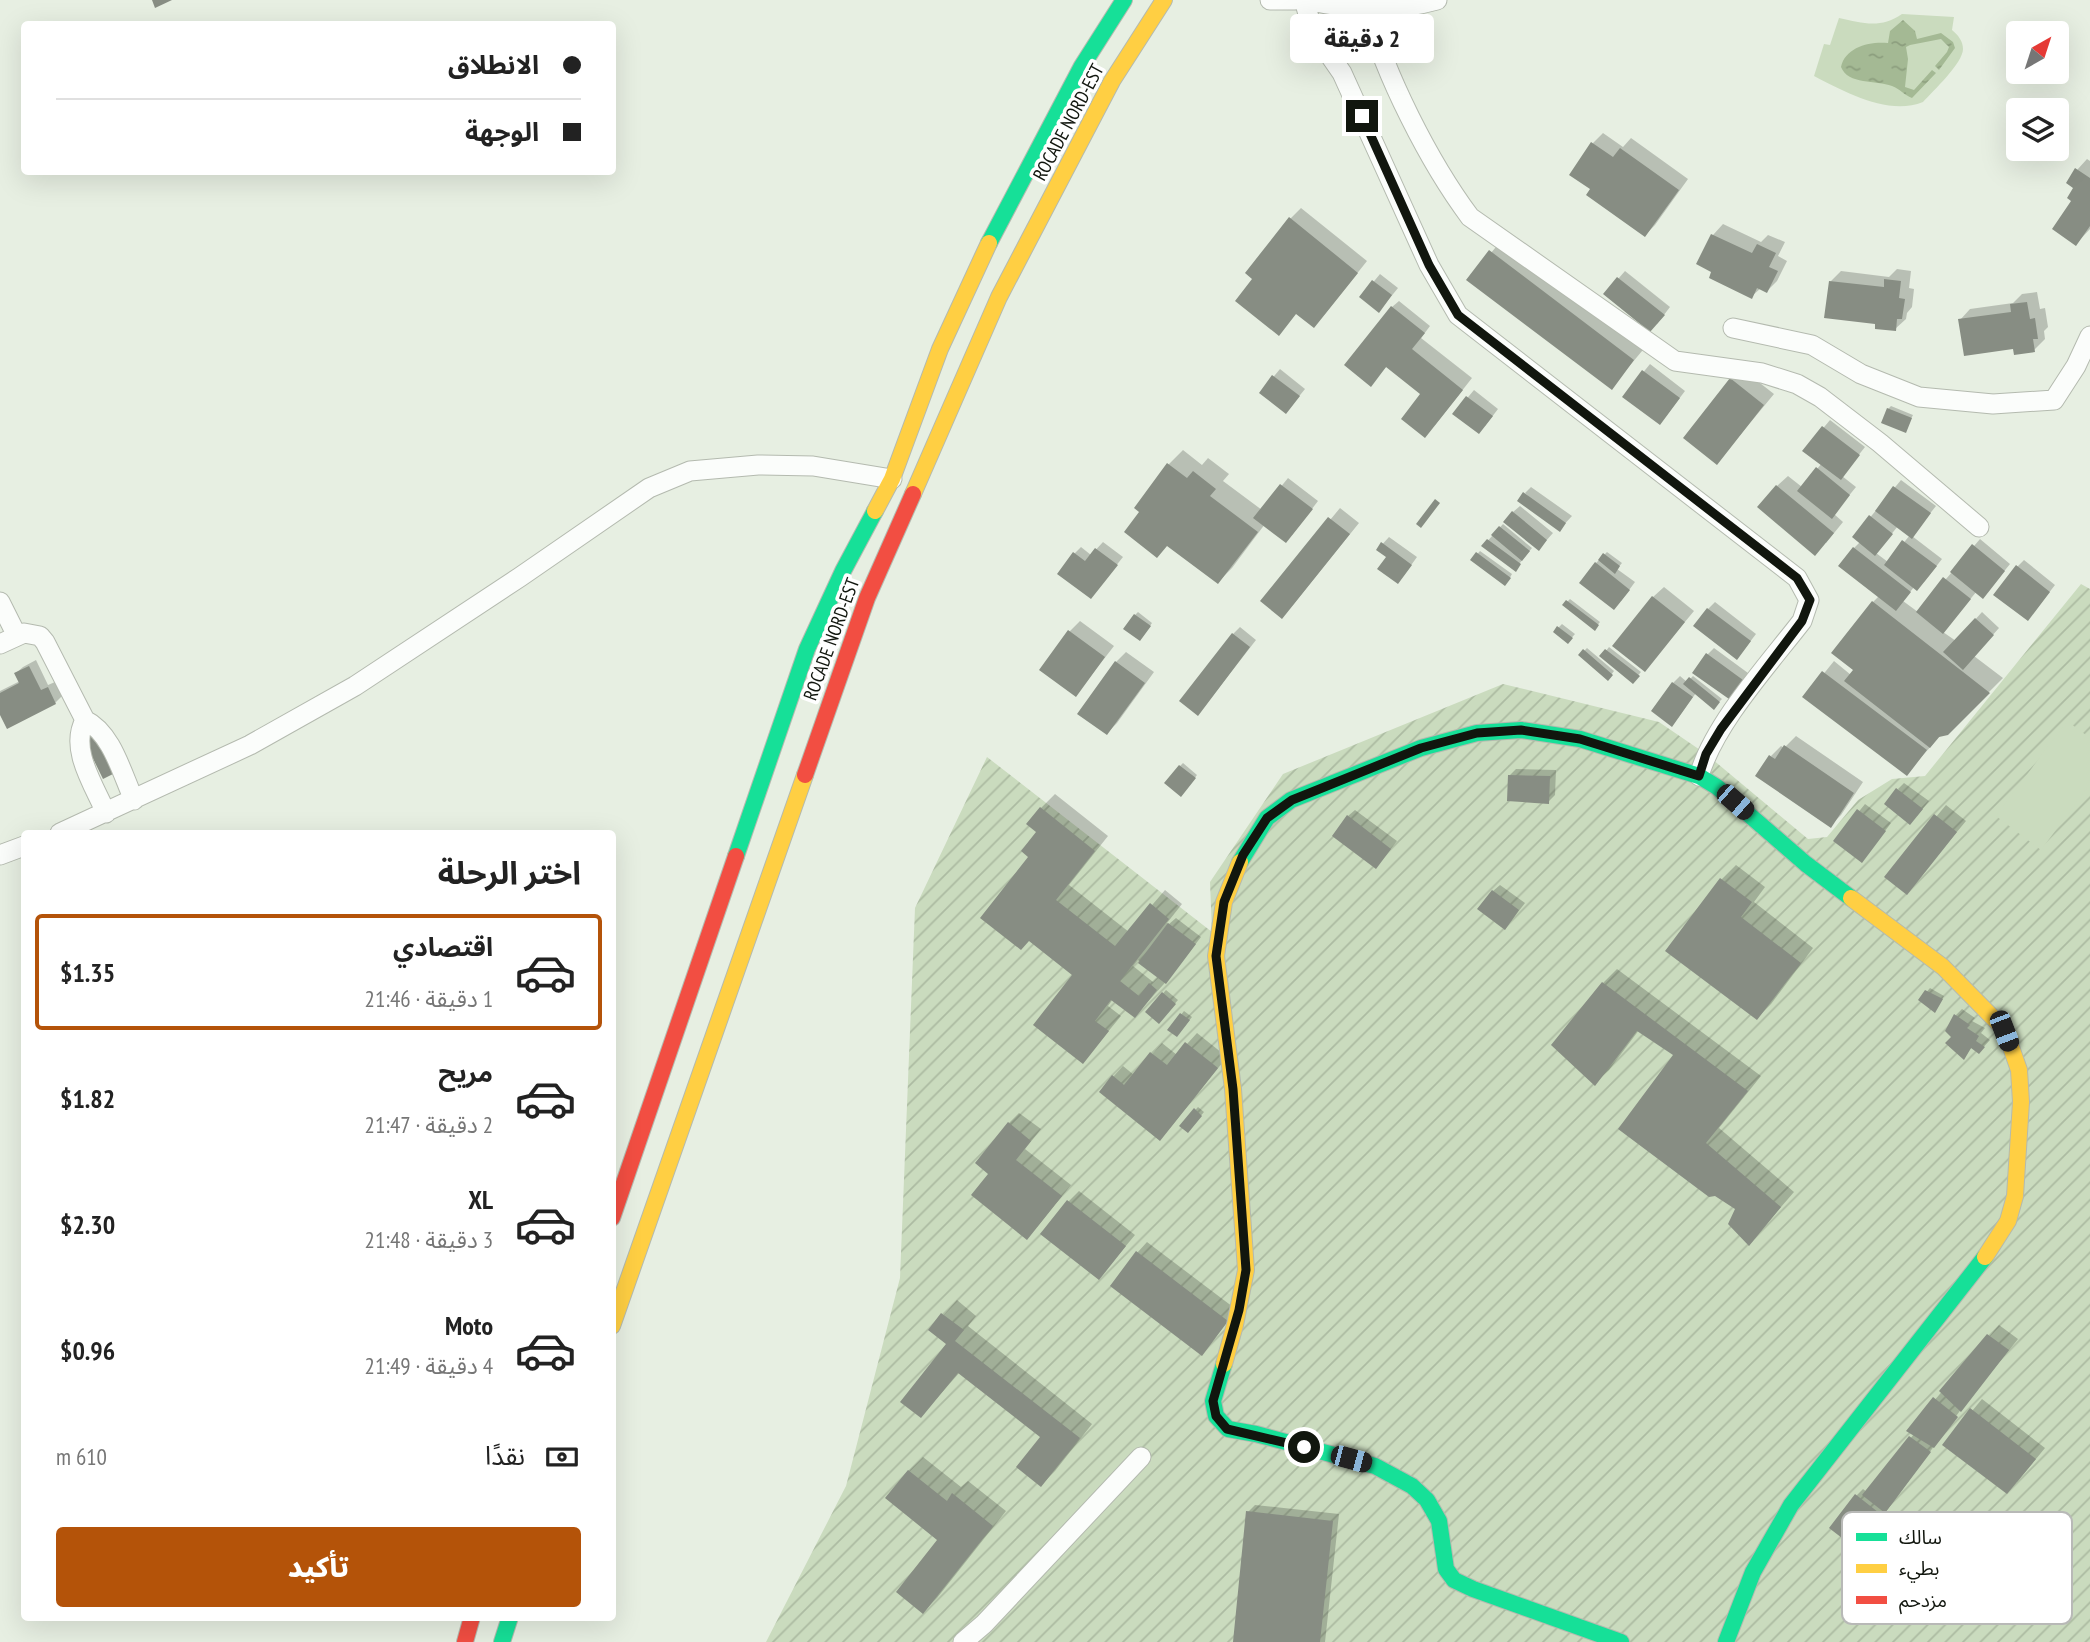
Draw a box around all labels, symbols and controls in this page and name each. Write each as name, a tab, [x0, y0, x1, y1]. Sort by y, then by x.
callout: 2 دقيقة	[1290, 15, 1434, 64]
north arrow	[2006, 21, 2068, 84]
map controls	[2006, 21, 2069, 161]
text: 2 دقيقة	[1324, 24, 1400, 53]
text: الانطلاق	[448, 48, 539, 81]
street label: ROCADE NORD-EST	[1027, 59, 1109, 184]
button: layers	[2006, 98, 2069, 161]
route end	[1346, 100, 1378, 132]
text: الوجهة	[465, 115, 539, 148]
street label: ROCADE NORD-EST	[798, 574, 864, 703]
car	[1713, 780, 1758, 824]
text: اختر الرحلة	[438, 851, 581, 893]
text: اقتصادي	[393, 930, 493, 963]
icon: car	[514, 941, 577, 1004]
text: $1.35	[60, 956, 115, 989]
text: 1 دقيقة · 21:46	[365, 984, 493, 1013]
car	[1987, 1008, 2022, 1054]
text: مريح	[438, 1056, 493, 1089]
icon: car	[514, 1067, 577, 1130]
text: $1.82	[60, 1082, 115, 1115]
text: 2 دقيقة · 21:47	[365, 1110, 493, 1139]
text: XL	[468, 1183, 493, 1216]
icon: car	[514, 1193, 577, 1256]
text: $2.30	[60, 1208, 115, 1241]
text: 3 دقيقة · 21:48	[365, 1225, 493, 1254]
text: Moto	[445, 1309, 493, 1342]
icon: car	[514, 1319, 577, 1382]
text: $0.96	[60, 1334, 115, 1367]
text: 4 دقيقة · 21:49	[365, 1351, 493, 1380]
route start	[1288, 1431, 1320, 1463]
icon: cash	[543, 1438, 581, 1476]
text: نقدًا	[485, 1439, 525, 1472]
text: 610 m	[56, 1442, 107, 1471]
car	[1328, 1443, 1375, 1475]
legend	[1842, 1512, 2072, 1624]
text: سالك	[1899, 1525, 1942, 1549]
button: تأكيد	[56, 1527, 581, 1607]
text: بطيء	[1899, 1556, 1939, 1583]
text: مزدحم	[1899, 1588, 1947, 1615]

